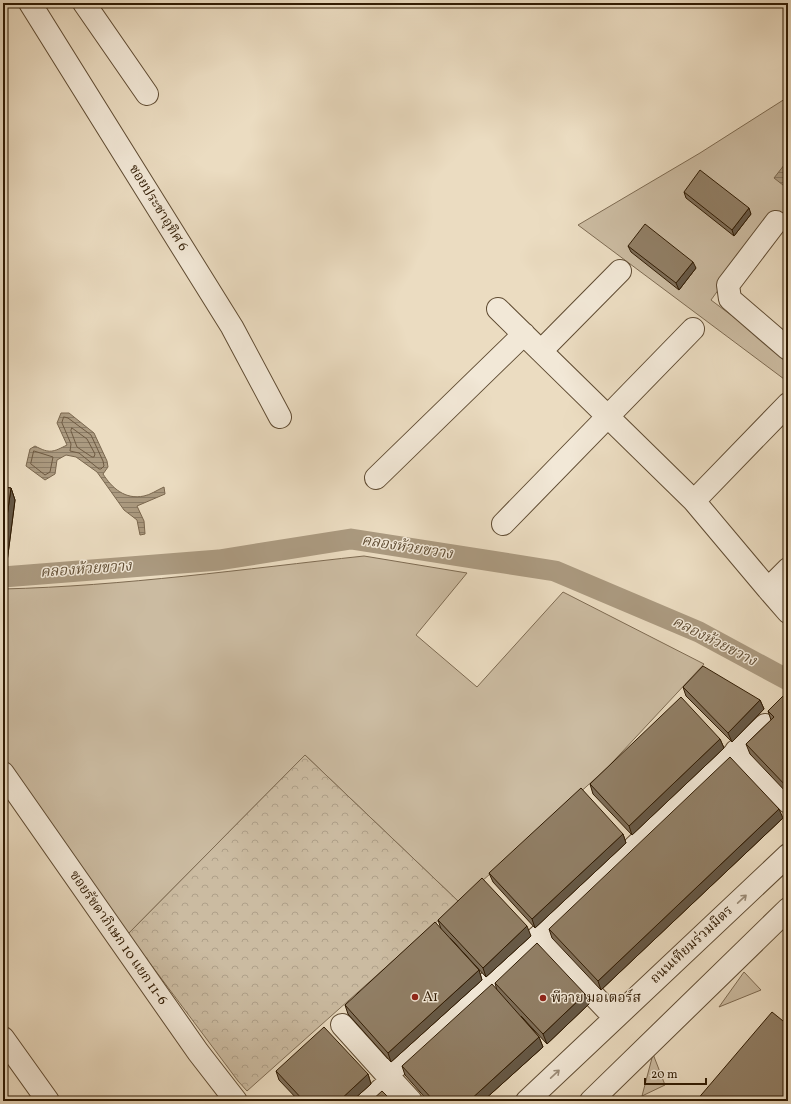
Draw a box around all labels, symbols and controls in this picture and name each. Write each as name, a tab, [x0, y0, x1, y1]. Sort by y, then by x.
street label: ซอยประชาอุทิศ 6	[124, 161, 192, 255]
water label: คลองห้วยขวาง	[360, 530, 455, 566]
water label: คลองห้วยขวาง	[39, 556, 133, 584]
water label: คลองห้วยขวาง	[668, 612, 760, 672]
street label: ซอยรัชดาภิเษก 10 แยก 11-6	[64, 867, 172, 1009]
one-way arrow	[737, 894, 747, 904]
street label: ถนนเทียมร่วมมิตร	[646, 902, 738, 988]
place label: A1	[423, 988, 438, 1007]
place label: พีวาย มอเตอร์ส	[551, 988, 641, 1008]
marker: A1	[410, 992, 420, 1002]
marker: พีวาย มอเตอร์ส	[538, 993, 548, 1003]
scale bar	[645, 1060, 706, 1086]
text: 20 m	[651, 1067, 678, 1083]
one-way arrow	[550, 1069, 560, 1079]

